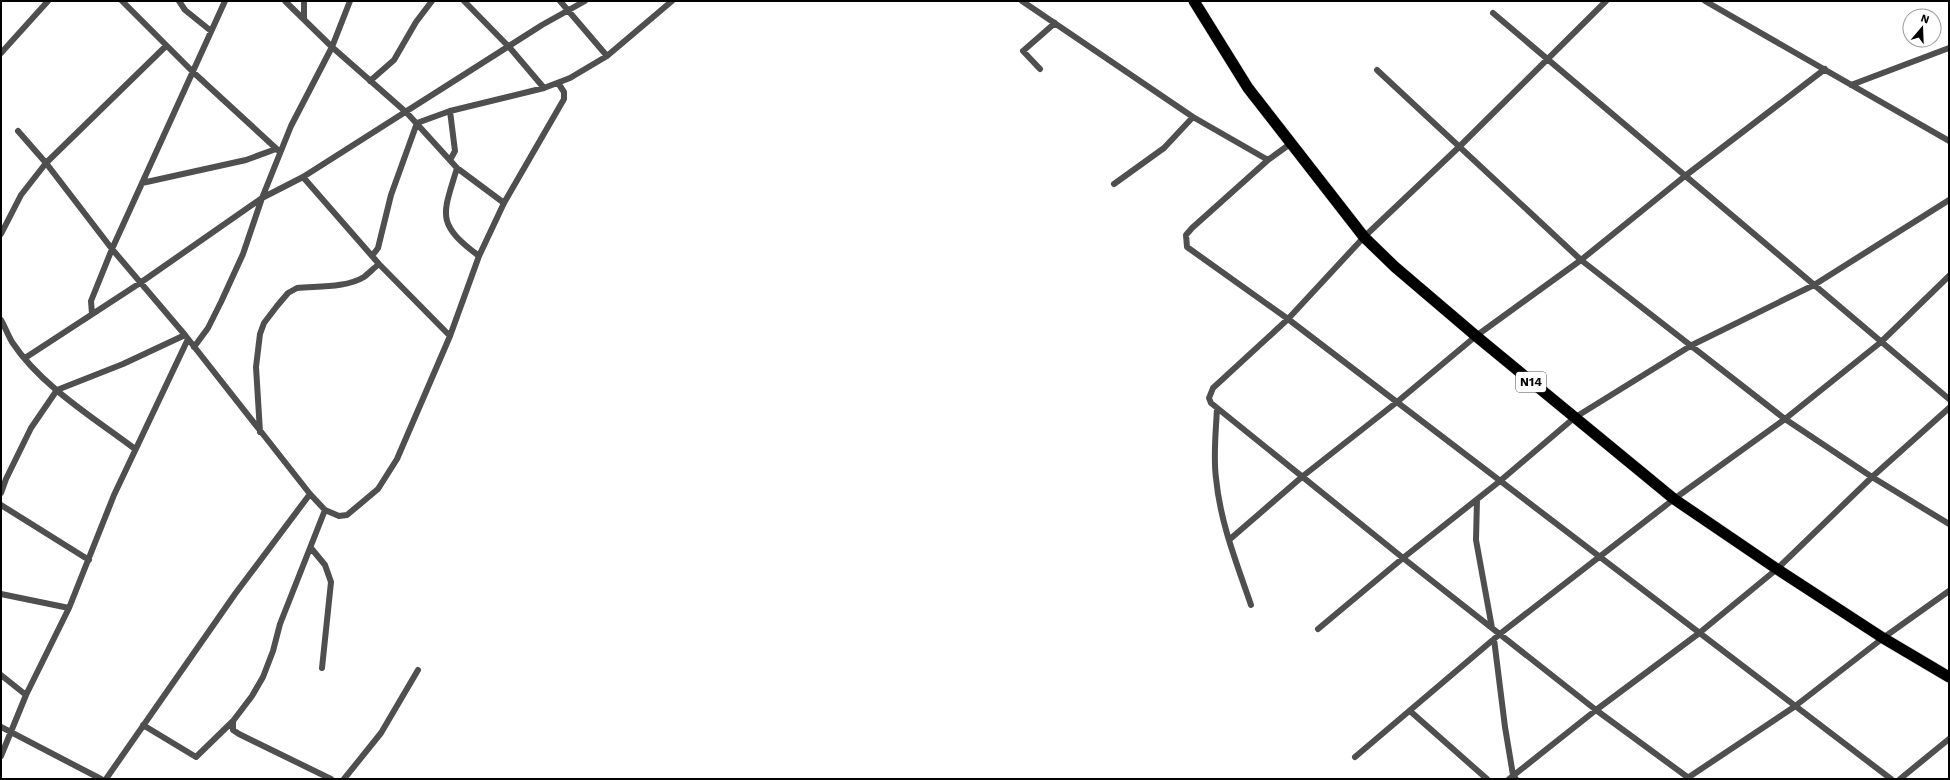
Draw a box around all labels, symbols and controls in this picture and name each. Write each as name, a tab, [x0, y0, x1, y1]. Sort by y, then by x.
north arrow	[1902, 8, 1942, 48]
text: N	[1919, 12, 1931, 26]
road number: N14	[1516, 372, 1546, 392]

